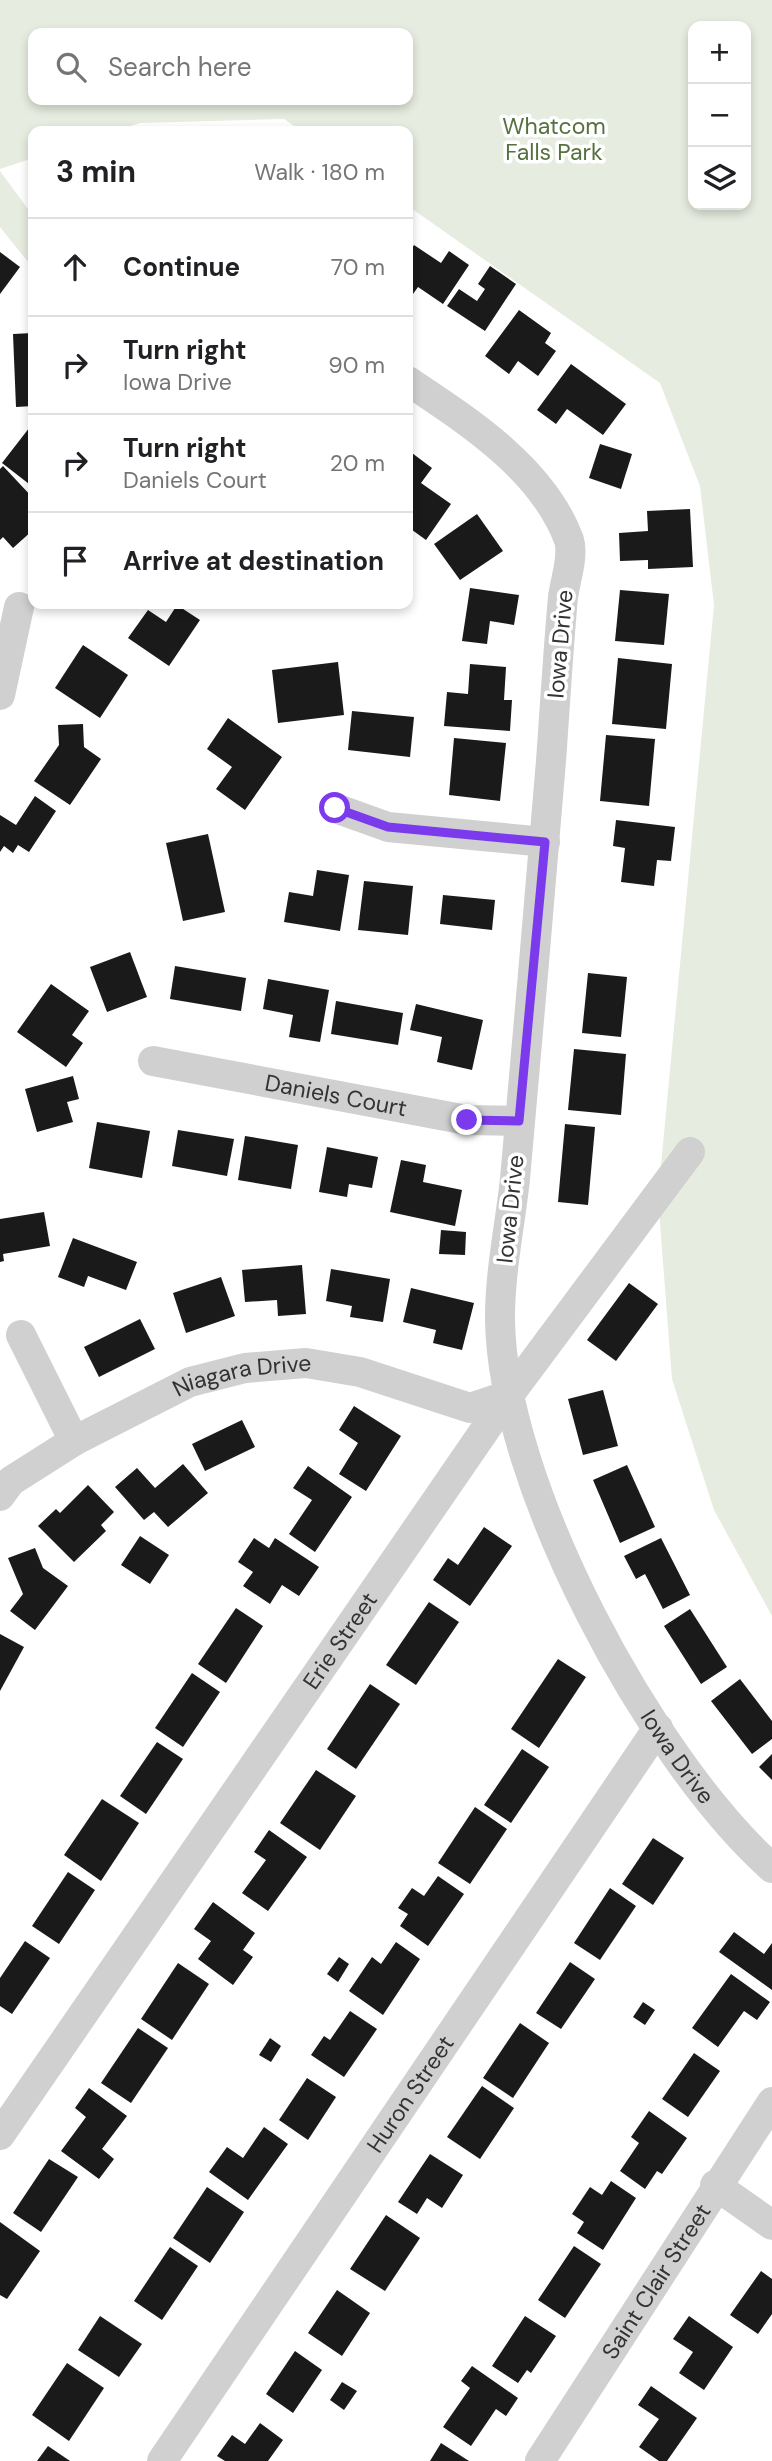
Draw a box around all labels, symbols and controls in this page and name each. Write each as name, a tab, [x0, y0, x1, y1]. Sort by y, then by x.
map controls	[688, 21, 751, 210]
button: +	[688, 21, 751, 84]
search box	[28, 28, 413, 105]
icon: search	[52, 48, 90, 86]
text: Search here	[108, 50, 251, 84]
button: −	[688, 84, 751, 147]
park label: Whatcom Falls Park	[502, 111, 606, 167]
button: layers	[688, 147, 751, 210]
text: 3 min	[56, 152, 136, 191]
text: Walk · 180 m	[254, 157, 385, 187]
icon: ahead	[56, 248, 94, 286]
text: Continue	[123, 250, 240, 284]
text: 70 m	[331, 252, 385, 282]
text: Turn right	[123, 333, 247, 367]
icon: right	[56, 346, 94, 384]
text: 90 m	[328, 350, 385, 380]
text: Iowa Drive	[123, 367, 232, 397]
text: Turn right	[123, 431, 247, 465]
icon: right	[56, 444, 94, 482]
text: 20 m	[330, 448, 385, 478]
text: Daniels Court	[123, 465, 267, 495]
icon: arrive	[56, 542, 94, 580]
text: Arrive at destination	[123, 544, 384, 578]
street label: Iowa Drive	[540, 588, 580, 700]
route start	[319, 792, 350, 823]
street label: Daniels Court	[262, 1067, 409, 1123]
route end	[451, 1104, 482, 1135]
street label: Iowa Drive	[489, 1153, 531, 1265]
street label: Niagara Drive	[167, 1348, 312, 1403]
street label: Erie Street	[296, 1586, 384, 1695]
street label: Iowa Drive	[634, 1704, 721, 1810]
street label: Huron Street	[360, 2030, 461, 2158]
street label: Saint Clair Street	[595, 2198, 717, 2365]

